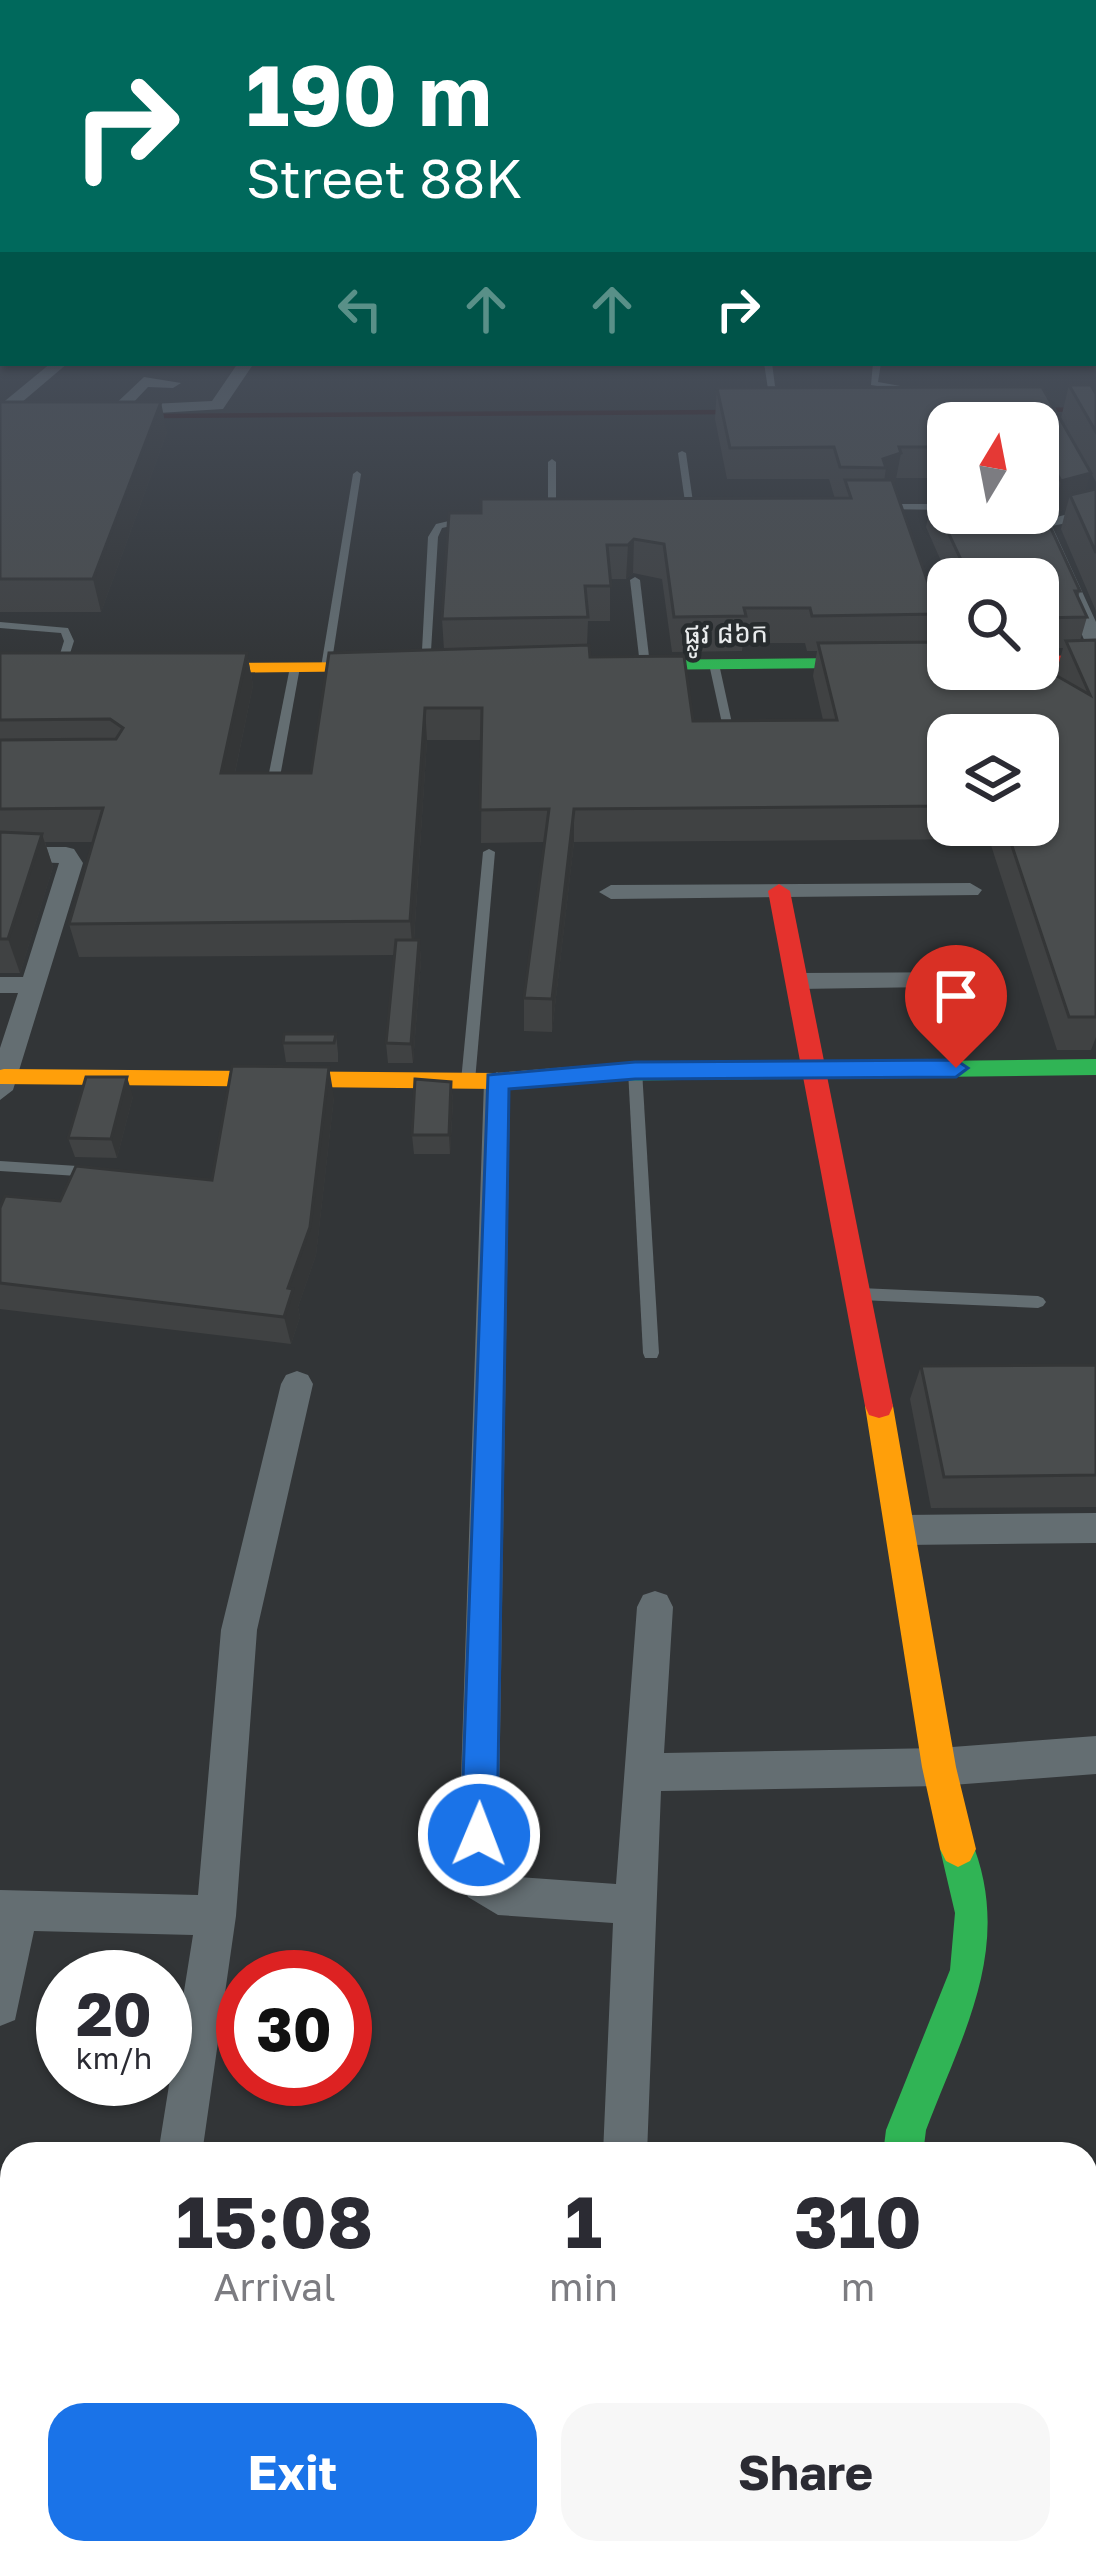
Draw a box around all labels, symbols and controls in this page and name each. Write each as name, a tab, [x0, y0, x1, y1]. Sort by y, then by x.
text: 190 m	[246, 44, 492, 144]
icon: right	[48, 48, 204, 204]
text: Street 88K	[246, 145, 522, 210]
icon: left	[327, 276, 393, 342]
icon: ahead	[453, 276, 519, 342]
icon: ahead	[579, 276, 645, 342]
icon: right	[705, 276, 771, 342]
north arrow	[927, 402, 1059, 534]
map controls	[927, 402, 1059, 846]
button: search	[927, 558, 1059, 690]
street label: ផ្លូវ ៨៦ក	[684, 616, 768, 659]
button: layers	[927, 714, 1059, 846]
pin	[905, 945, 1007, 1068]
icon: arrive	[923, 963, 989, 1029]
position arrow	[416, 1772, 542, 1898]
speed limit sign: 30	[216, 1950, 372, 2106]
text: 20	[76, 1977, 152, 2049]
text: km/h	[76, 2040, 152, 2076]
text: 15:08	[176, 2177, 373, 2264]
text: 1	[565, 2177, 602, 2264]
text: 310	[794, 2177, 922, 2264]
text: Arrival	[213, 2263, 336, 2310]
text: min	[549, 2263, 618, 2310]
text: m	[841, 2263, 875, 2310]
button: Exit	[48, 2403, 537, 2541]
button: Share	[561, 2403, 1050, 2541]

